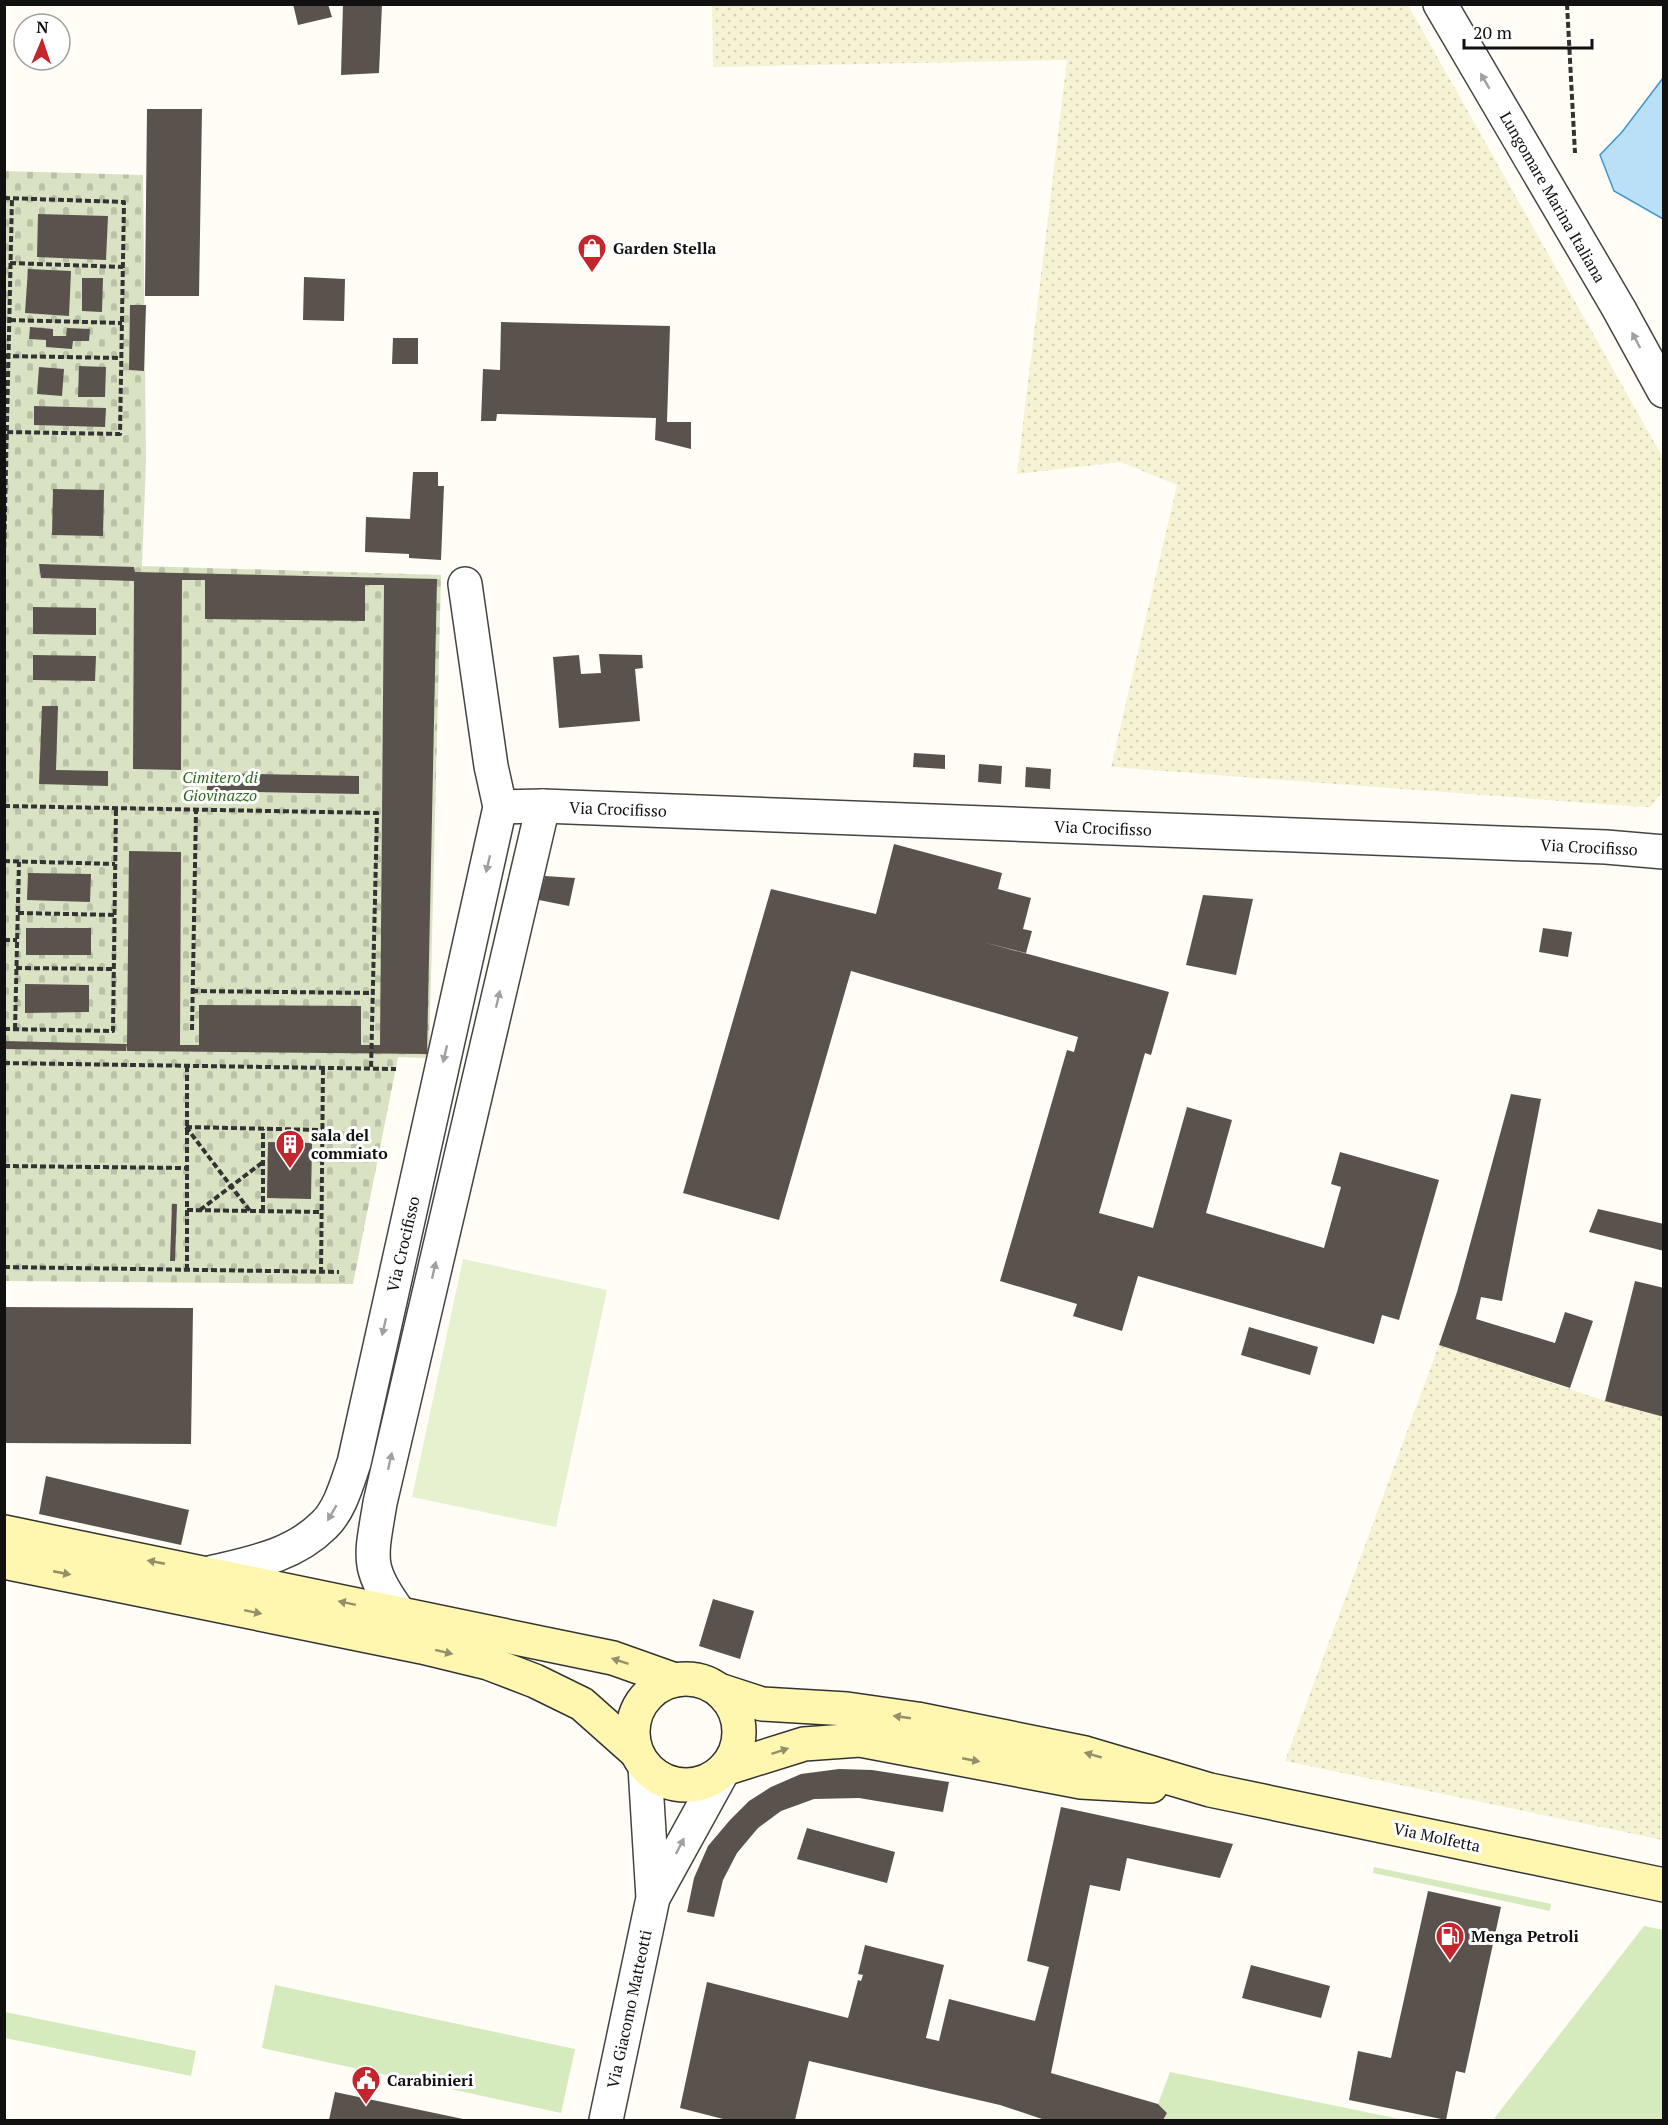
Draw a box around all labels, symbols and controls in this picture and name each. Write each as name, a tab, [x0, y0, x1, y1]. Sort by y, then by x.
north arrow	[12, 12, 72, 72]
scale bar	[1464, 12, 1592, 50]
text: N	[36, 16, 49, 38]
text: 20 m	[1473, 20, 1513, 44]
one-way arrow	[1479, 73, 1490, 89]
street label: Lungomare Marina Italiana	[1495, 107, 1611, 287]
shop icon: Garden Stella	[576, 232, 608, 274]
place label: Garden Stella	[613, 237, 716, 259]
one-way arrow	[1631, 331, 1641, 348]
park label: Cimitero di Giovinazzo	[182, 766, 258, 806]
street label: Via Crocifisso	[569, 796, 667, 822]
street label: Via Crocifisso	[1054, 815, 1152, 841]
street label: Via Crocifisso	[1540, 833, 1638, 861]
one-way arrow	[482, 855, 492, 873]
one-way arrow	[493, 990, 503, 1008]
one-way arrow	[440, 1045, 449, 1064]
place label: sala del commiato	[311, 1124, 388, 1164]
building icon: sala del commiato	[274, 1128, 306, 1170]
street label: Via Crocifisso	[381, 1194, 425, 1294]
one-way arrow	[429, 1261, 439, 1280]
one-way arrow	[379, 1317, 389, 1336]
one-way arrow	[386, 1451, 396, 1470]
one-way arrow	[327, 1505, 337, 1522]
one-way arrow	[147, 1557, 166, 1566]
one-way arrow	[53, 1569, 72, 1578]
one-way arrow	[338, 1597, 356, 1607]
one-way arrow	[244, 1608, 263, 1617]
one-way arrow	[435, 1648, 453, 1658]
one-way arrow	[611, 1656, 629, 1665]
one-way arrow	[892, 1712, 911, 1721]
one-way arrow	[771, 1746, 789, 1756]
one-way arrow	[1084, 1750, 1102, 1759]
one-way arrow	[962, 1756, 981, 1765]
street label: Via Molfetta	[1391, 1817, 1483, 1857]
one-way arrow	[675, 1837, 684, 1854]
fuel station icon: Menga Petroli	[1434, 1920, 1466, 1962]
place label: Menga Petroli	[1471, 1925, 1579, 1947]
street label: Via Giacomo Matteotti	[601, 1928, 657, 2090]
public building icon: Carabinieri	[350, 2064, 382, 2106]
place label: Carabinieri	[387, 2069, 473, 2091]

